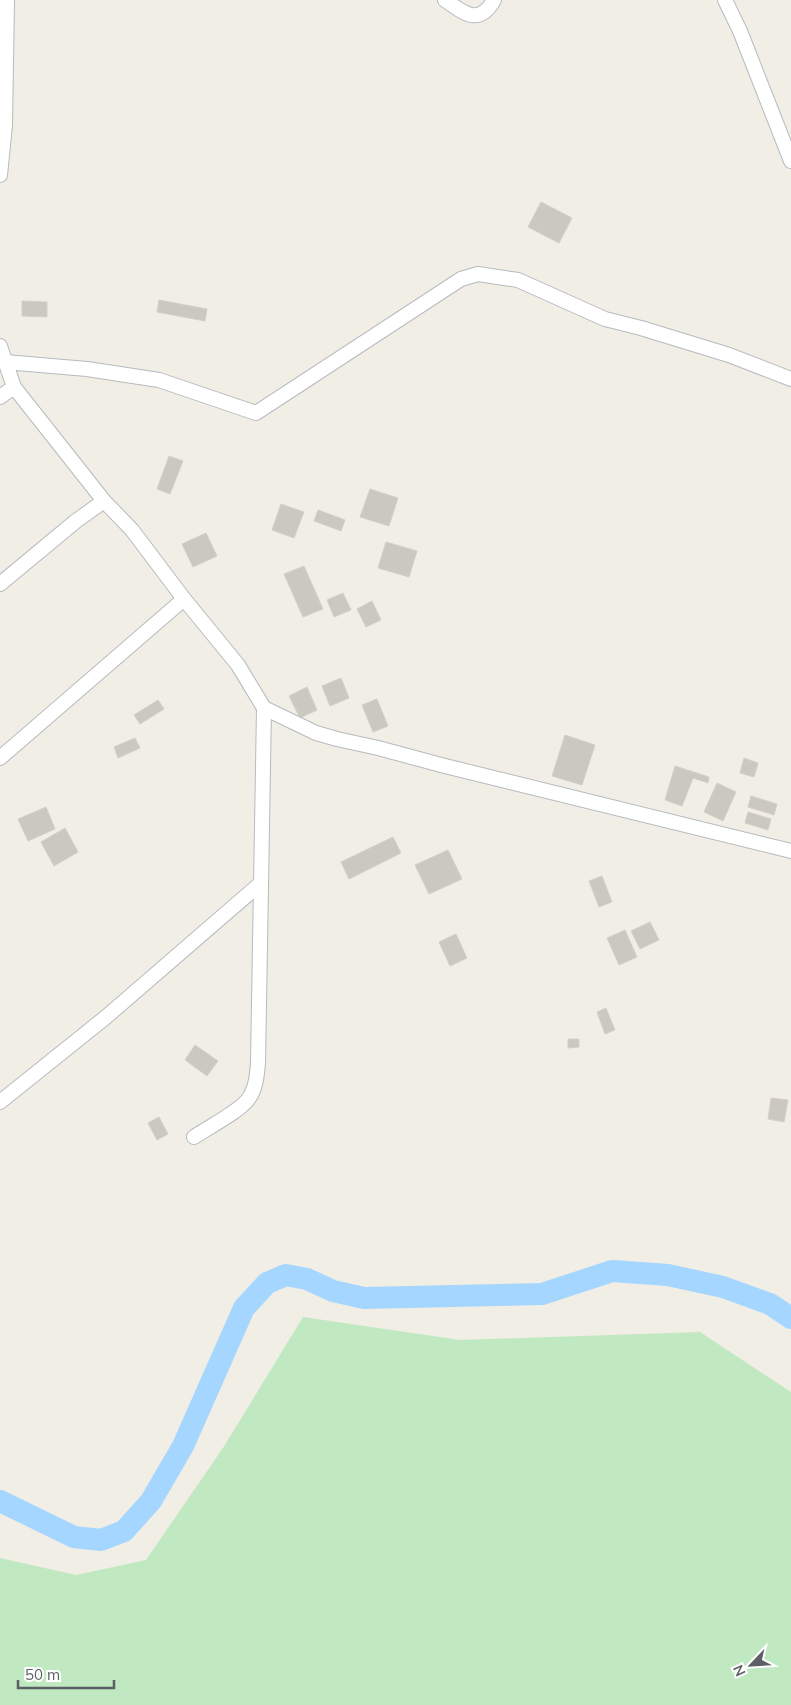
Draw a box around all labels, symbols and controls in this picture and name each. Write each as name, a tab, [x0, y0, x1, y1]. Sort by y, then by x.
north arrow	[726, 1640, 776, 1690]
scale bar	[18, 1658, 114, 1690]
text: N	[729, 1662, 750, 1679]
text: 50 m	[25, 1665, 60, 1684]

